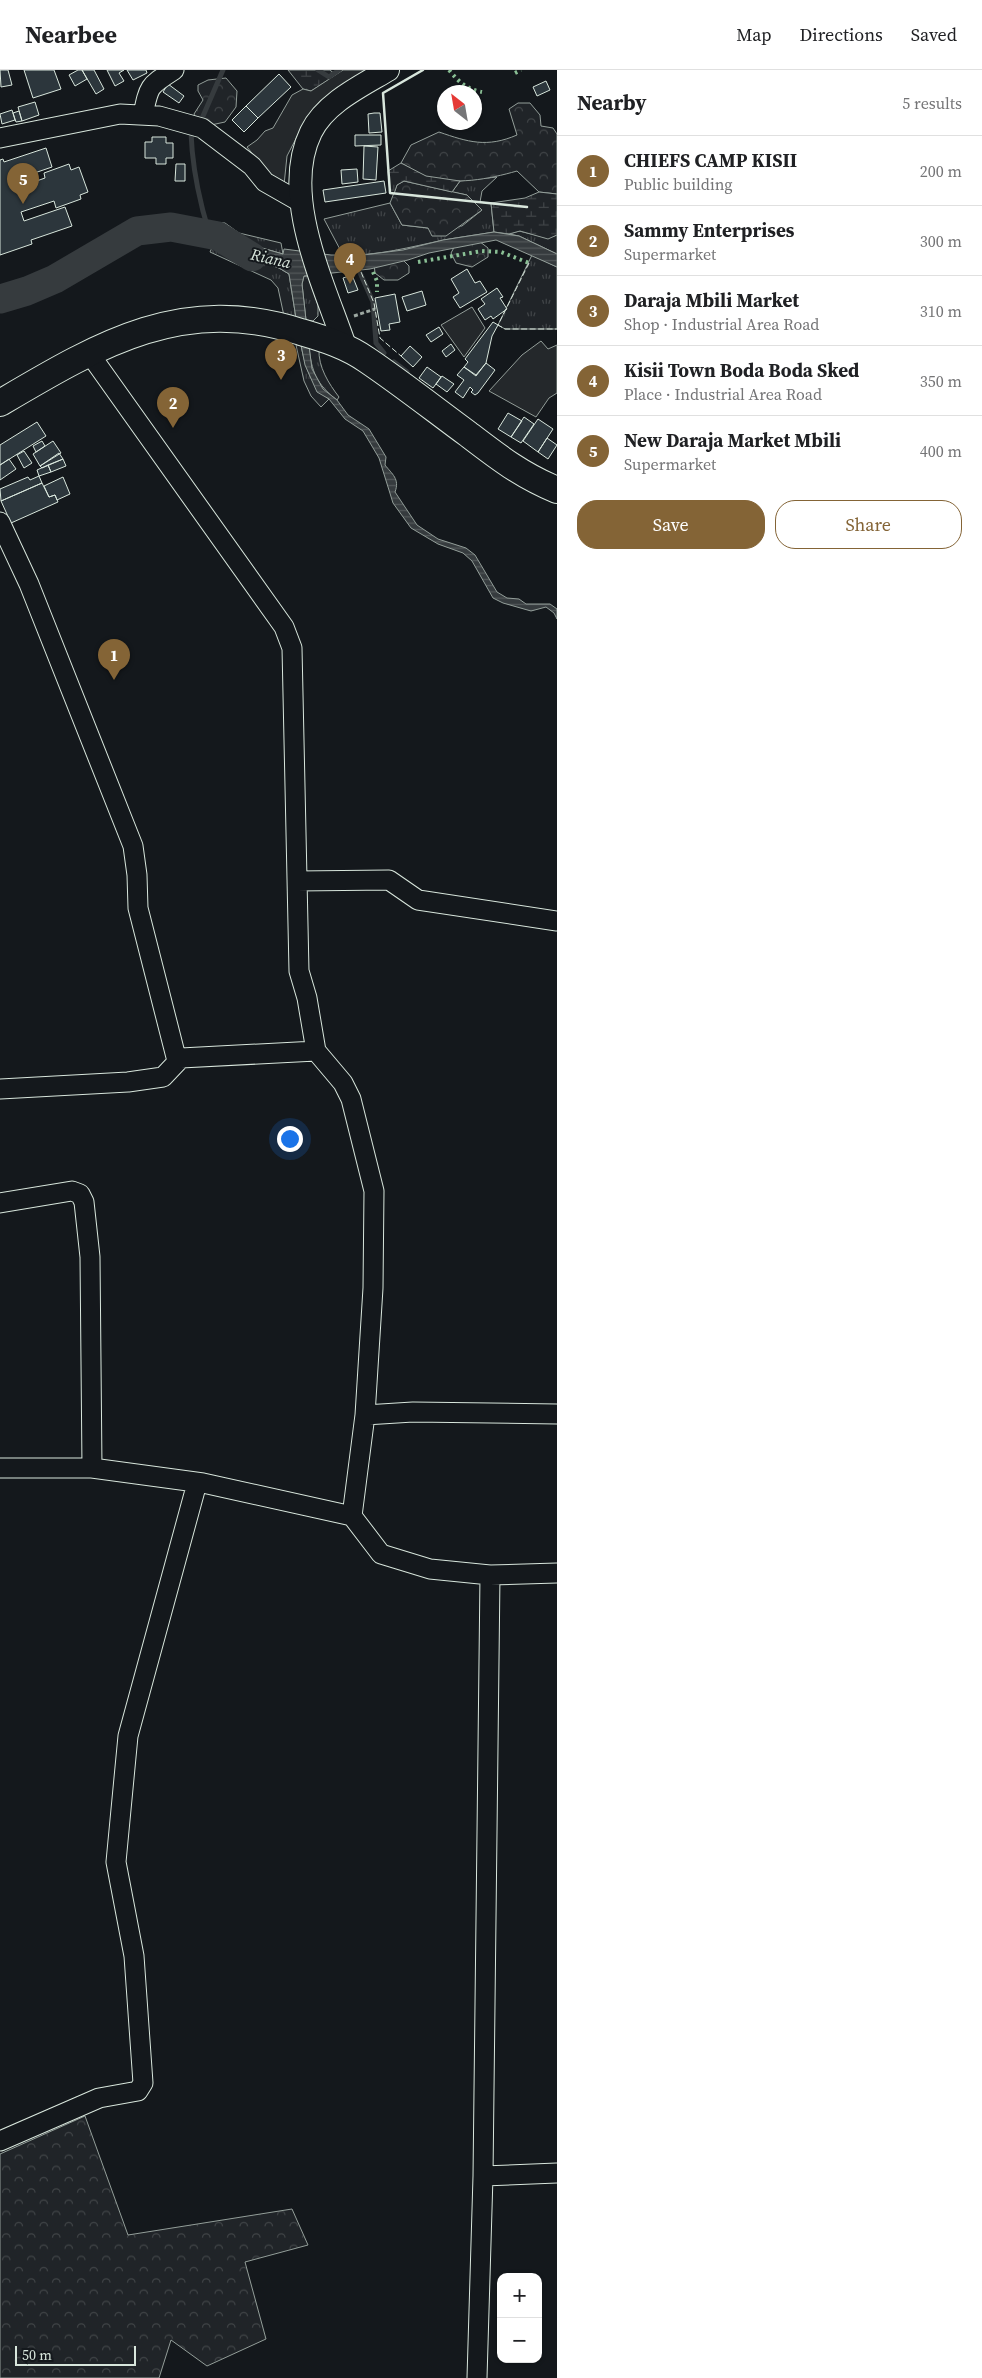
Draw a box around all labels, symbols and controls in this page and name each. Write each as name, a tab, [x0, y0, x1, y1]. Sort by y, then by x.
text: Nearbee	[25, 18, 117, 51]
text: Map	[736, 22, 772, 47]
text: Directions	[800, 22, 883, 47]
text: Saved	[911, 22, 957, 47]
north arrow	[437, 85, 482, 130]
text: Nearby	[577, 88, 647, 117]
text: 5 results	[902, 92, 962, 114]
text: CHIEFS CAMP KISII	[624, 147, 797, 173]
text: 1	[589, 160, 597, 182]
text: 200 m	[920, 160, 962, 182]
pin: 5	[7, 163, 39, 204]
text: Public building	[624, 173, 733, 195]
text: Sammy Enterprises	[624, 217, 794, 243]
text: 2	[589, 230, 597, 252]
text: 300 m	[920, 230, 962, 252]
water label: Riana	[248, 242, 294, 273]
pin: 4	[334, 243, 366, 284]
text: Supermarket	[624, 243, 716, 265]
text: Daraja Mbili Market	[624, 287, 799, 313]
text: 3	[589, 300, 597, 322]
text: 310 m	[920, 300, 962, 322]
text: Shop · Industrial Area Road	[624, 313, 819, 335]
pin: 3	[265, 339, 297, 380]
text: Kisii Town Boda Boda Sked	[624, 357, 859, 383]
text: 4	[589, 370, 597, 392]
text: 350 m	[920, 370, 962, 392]
text: Place · Industrial Area Road	[624, 383, 822, 405]
pin: 2	[157, 387, 189, 428]
text: New Daraja Market Mbili	[624, 427, 841, 453]
text: 5	[589, 440, 597, 462]
text: 400 m	[920, 440, 962, 462]
text: Supermarket	[624, 453, 716, 475]
button: Save	[577, 500, 765, 549]
button: Share	[775, 500, 962, 549]
pin: 1	[98, 639, 130, 680]
your location	[277, 1126, 303, 1152]
map controls	[497, 2273, 542, 2363]
button: +	[497, 2273, 542, 2318]
button: −	[497, 2318, 542, 2363]
scale bar	[15, 2343, 136, 2366]
text: 50 m	[22, 2345, 52, 2365]

